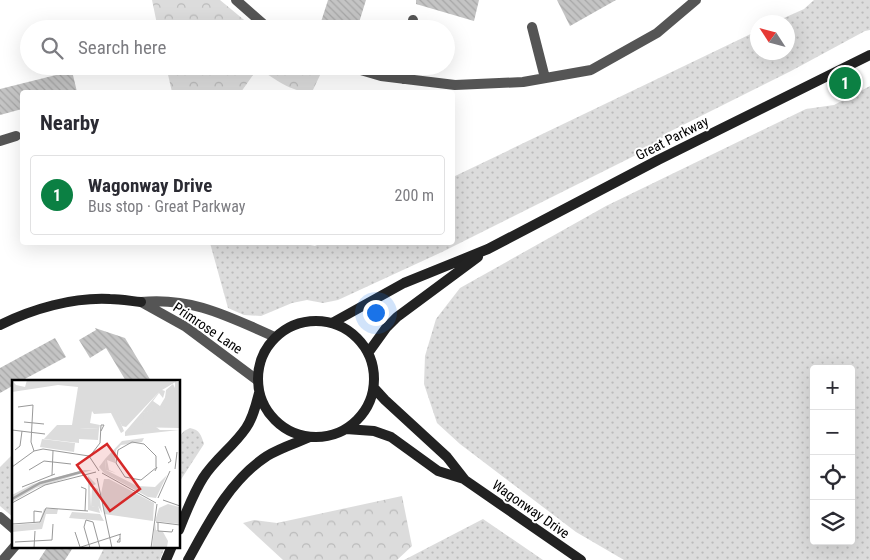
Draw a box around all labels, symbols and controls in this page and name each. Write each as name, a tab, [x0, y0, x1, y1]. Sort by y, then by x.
north arrow	[750, 15, 795, 60]
search box	[20, 20, 455, 75]
icon: search	[38, 34, 66, 62]
text: Search here	[78, 36, 166, 59]
pin: 1	[829, 64, 861, 102]
text: Nearby	[40, 111, 99, 135]
street label: Great Parkway	[633, 113, 711, 163]
text: Wagonway Drive	[88, 174, 212, 197]
text: 1	[53, 186, 61, 205]
text: 200 m	[395, 186, 434, 205]
text: Bus stop · Great Parkway	[88, 197, 245, 216]
street label: Primrose Lane	[170, 299, 246, 357]
your location	[363, 300, 389, 326]
map controls	[810, 365, 855, 545]
button: +	[810, 365, 855, 410]
inset map	[12, 380, 180, 548]
button: −	[810, 410, 855, 455]
button: locate	[810, 455, 855, 500]
street label: Wagonway Drive	[489, 476, 573, 542]
button: layers	[810, 500, 855, 545]

